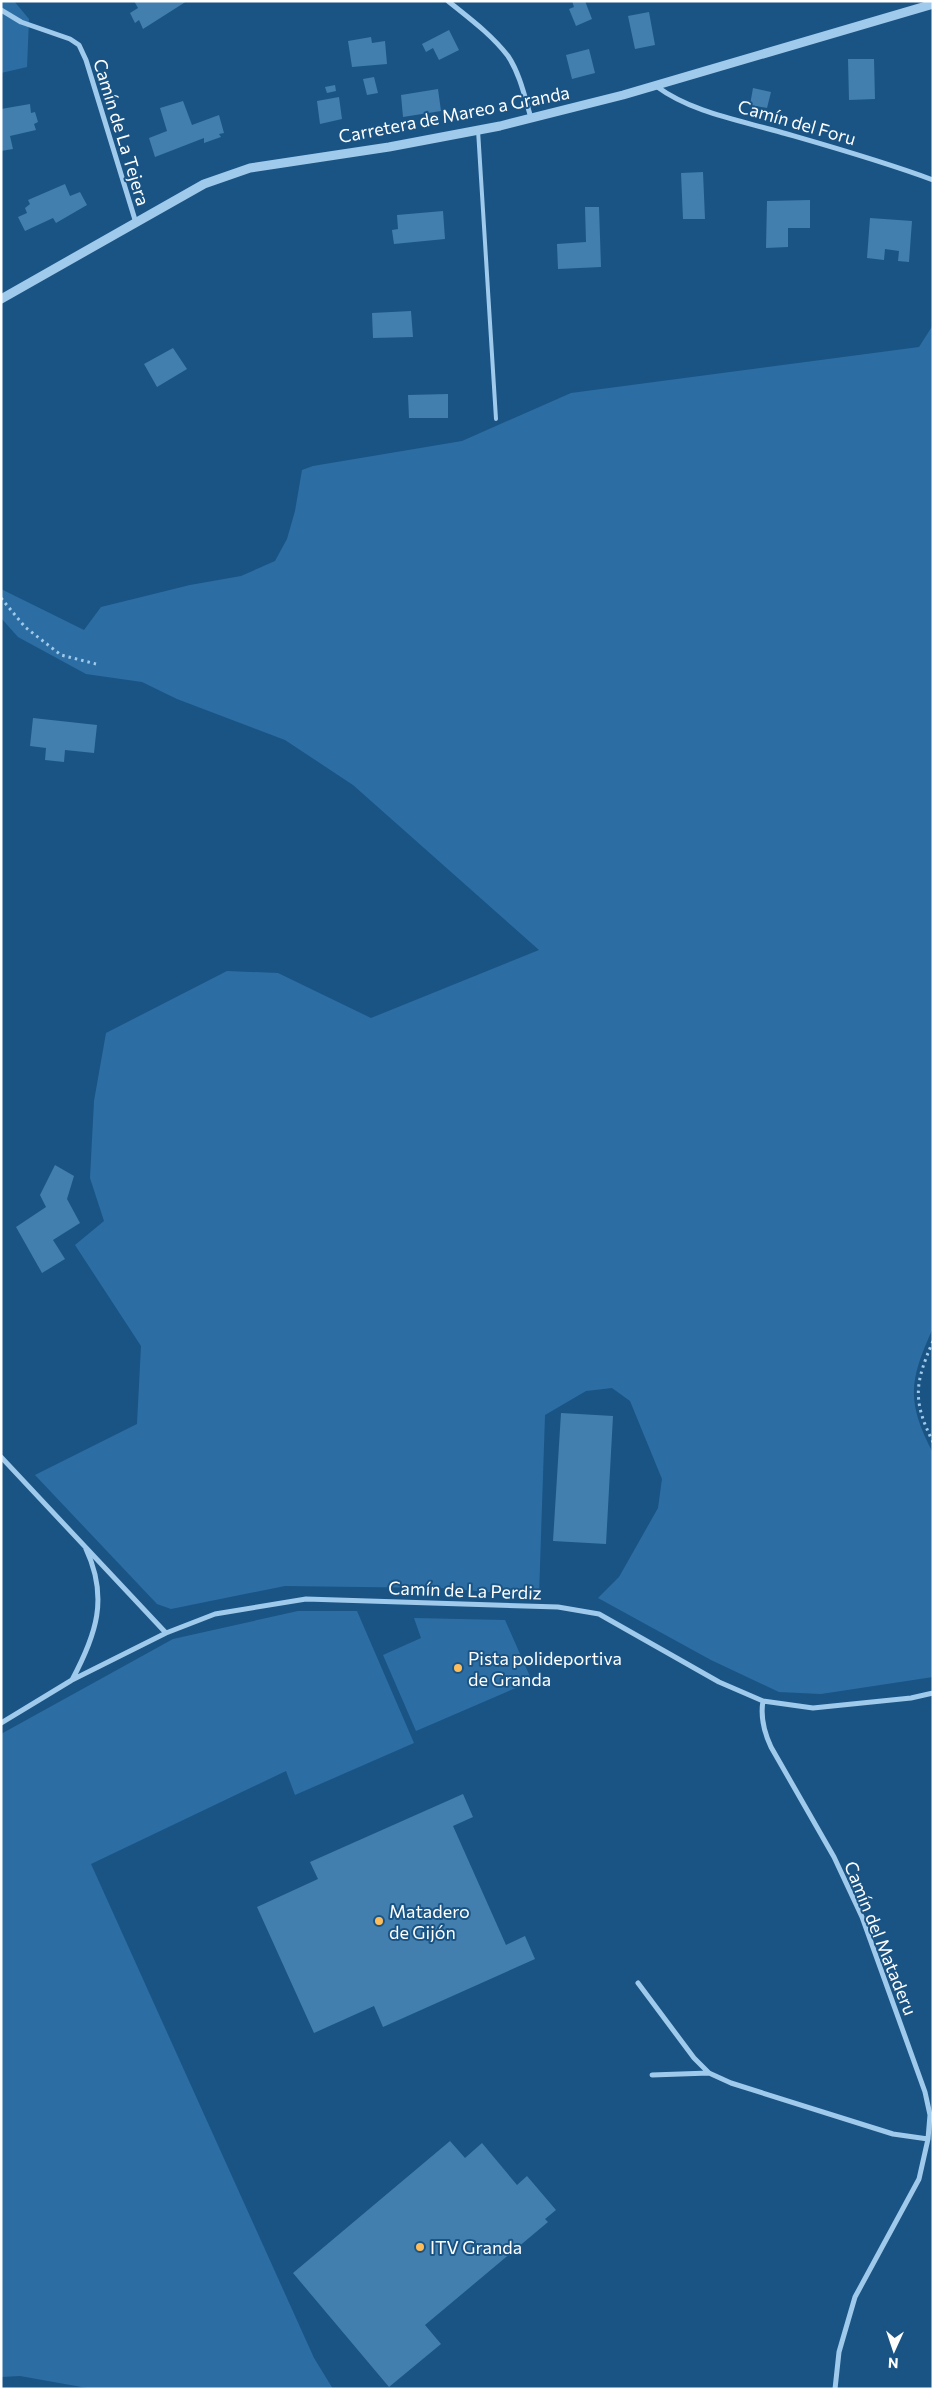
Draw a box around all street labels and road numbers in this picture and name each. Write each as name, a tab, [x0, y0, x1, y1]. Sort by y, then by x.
street label: Camín de La Tejera	[89, 56, 155, 208]
street label: Carretera de Mareo a Granda	[337, 81, 571, 147]
street label: Camín del Foru	[735, 95, 859, 149]
street label: Camín de La Perdiz	[388, 1576, 542, 1604]
street label: Camín del Mataderu	[840, 1858, 922, 2018]

